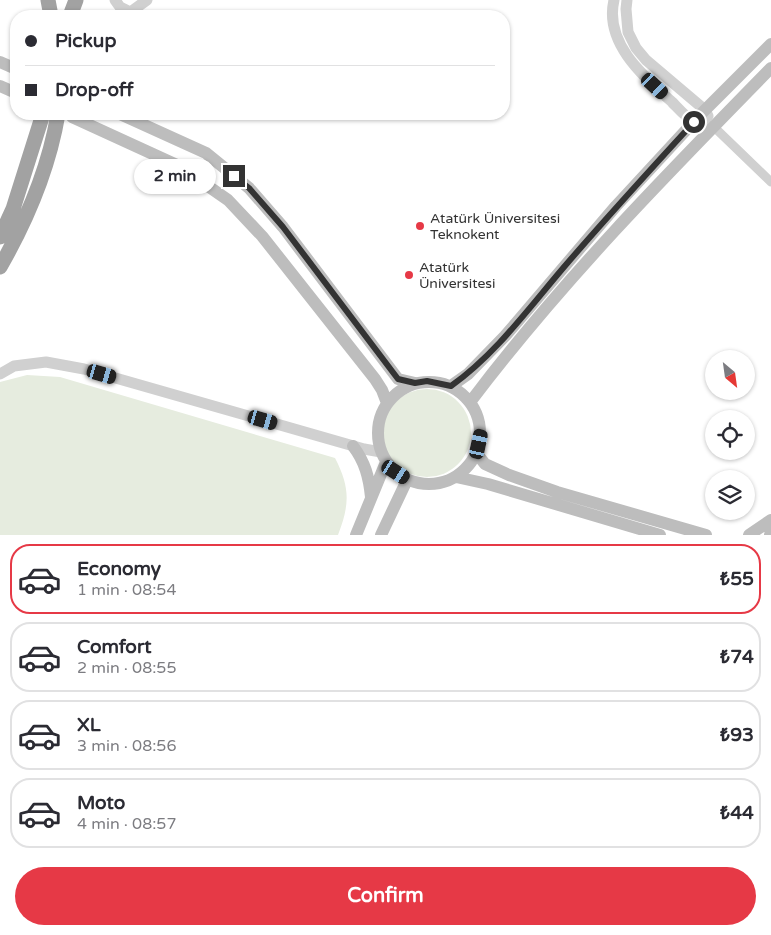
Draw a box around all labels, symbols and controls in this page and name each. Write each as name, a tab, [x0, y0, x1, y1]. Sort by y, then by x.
text: Pickup	[55, 30, 116, 52]
car	[638, 70, 671, 102]
text: Drop-off	[55, 79, 134, 101]
route start	[683, 111, 705, 133]
callout: 2 min	[134, 158, 216, 194]
route end	[223, 165, 245, 187]
text: 2 min	[154, 166, 196, 186]
place label: Atatürk Üniversitesi Teknokent	[430, 210, 560, 243]
marker: Atatürk Üniversitesi Teknokent	[414, 220, 426, 232]
place label: Atatürk Üniversitesi	[419, 259, 496, 292]
marker: Atatürk Üniversitesi	[403, 269, 415, 281]
north arrow	[705, 350, 755, 400]
map controls	[705, 350, 755, 520]
car	[85, 363, 118, 385]
car	[246, 409, 279, 431]
button: locate	[705, 410, 755, 460]
car	[468, 428, 489, 460]
car	[379, 458, 412, 486]
button: layers	[705, 470, 755, 520]
icon: car	[17, 557, 62, 602]
text: Economy	[77, 558, 161, 580]
text: ₺55	[720, 568, 754, 590]
text: 1 min · 08:54	[77, 580, 176, 600]
icon: car	[17, 635, 62, 680]
text: Comfort	[77, 636, 151, 658]
text: ₺74	[720, 646, 754, 668]
text: 2 min · 08:55	[77, 658, 176, 678]
icon: car	[17, 713, 62, 758]
text: XL	[77, 714, 101, 736]
text: ₺93	[720, 724, 754, 746]
text: 3 min · 08:56	[77, 736, 176, 756]
icon: car	[17, 791, 62, 836]
text: Moto	[77, 792, 125, 814]
text: ₺44	[720, 802, 754, 824]
text: 4 min · 08:57	[77, 814, 176, 834]
button: Confirm	[15, 867, 756, 925]

